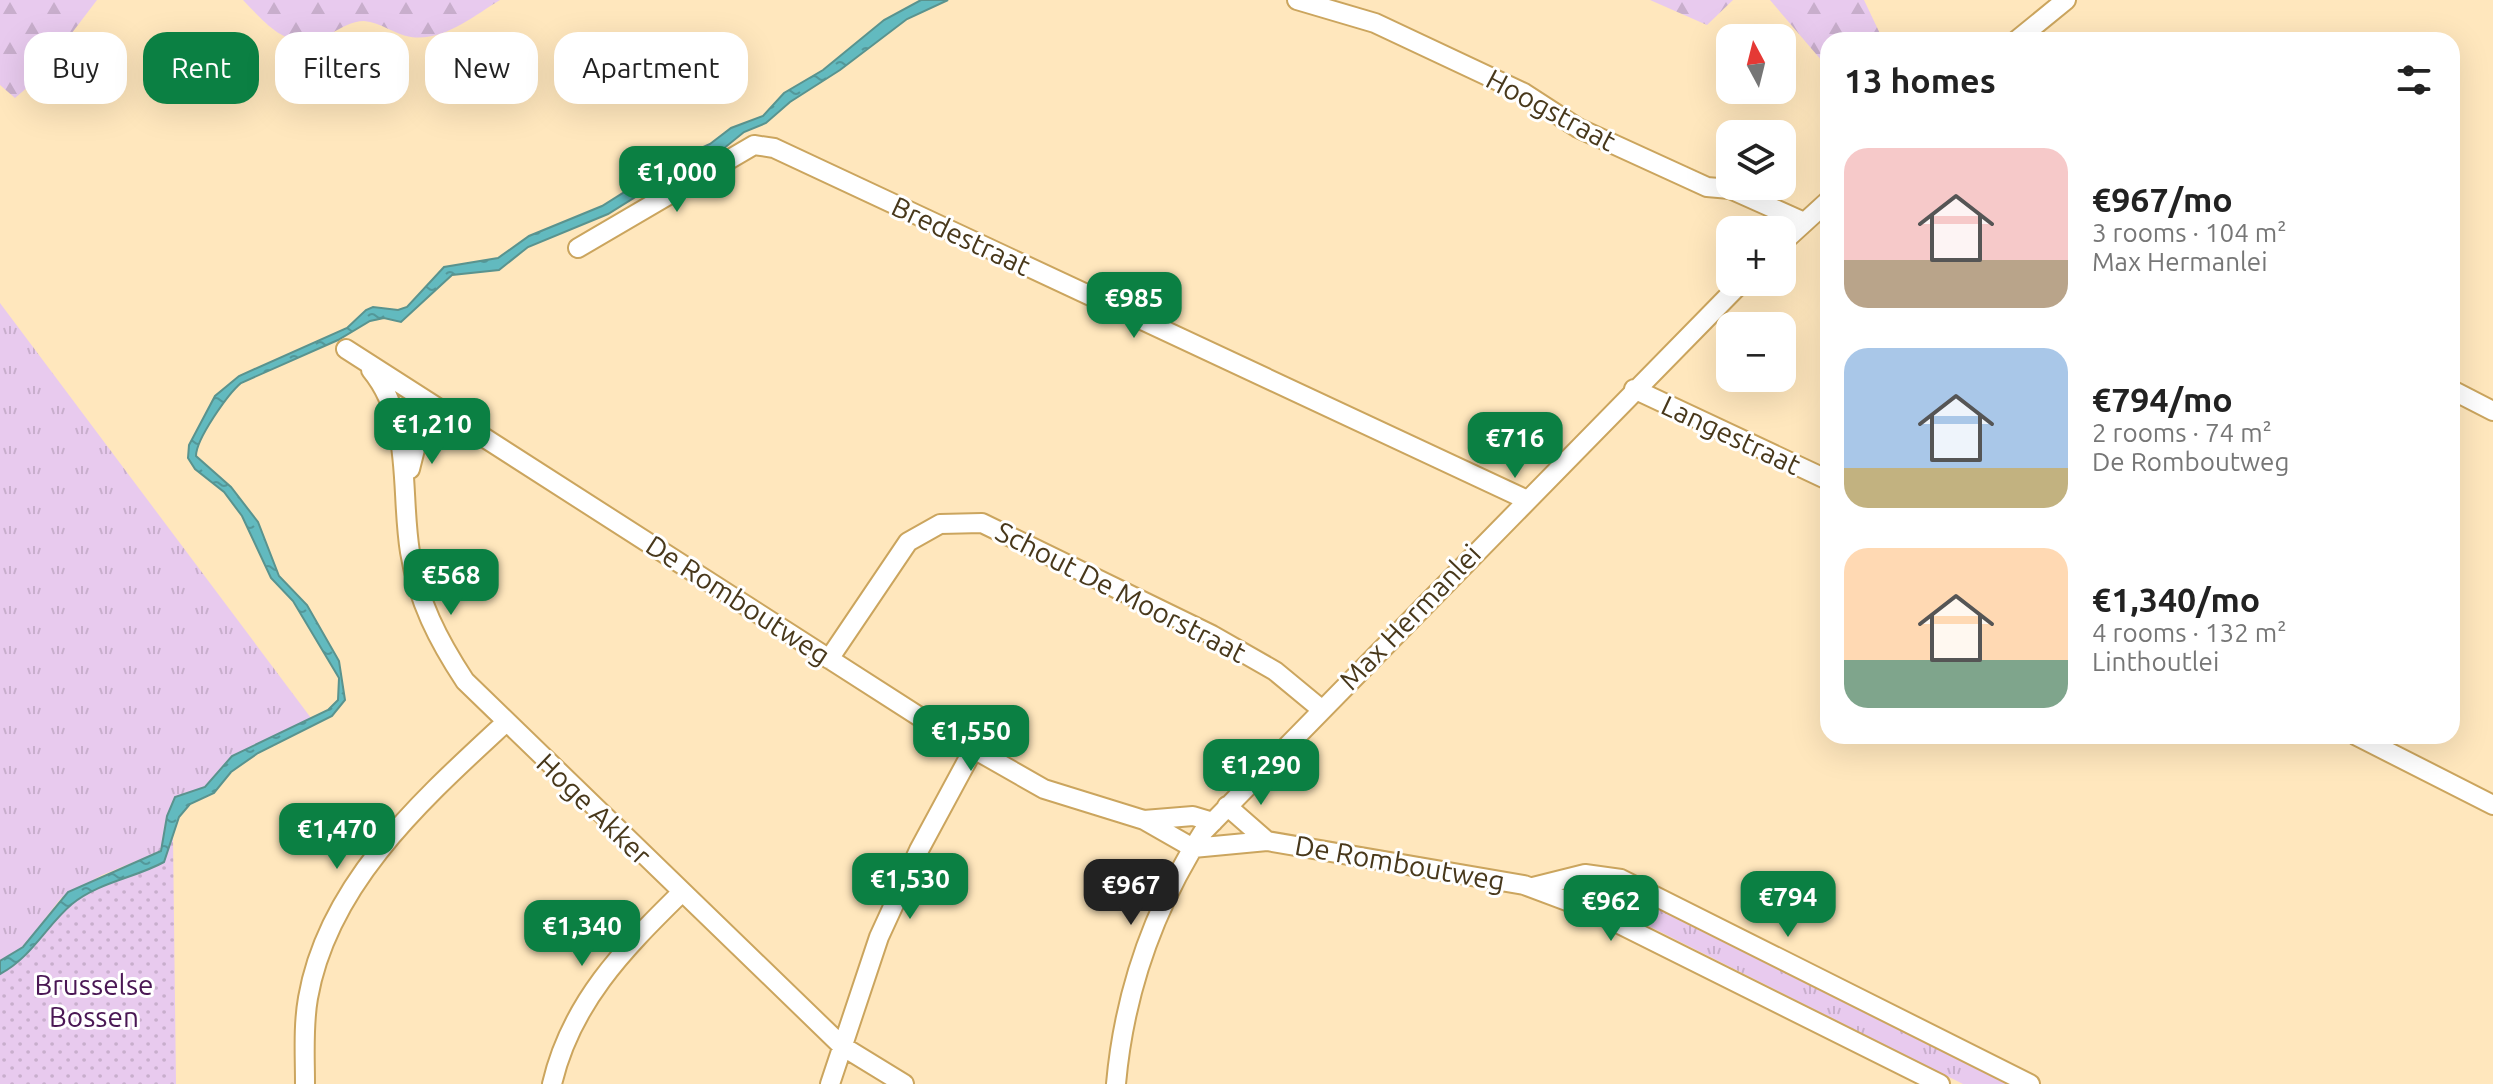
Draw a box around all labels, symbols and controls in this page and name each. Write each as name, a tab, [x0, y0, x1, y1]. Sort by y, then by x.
north arrow	[1716, 24, 1796, 104]
map controls	[1716, 24, 1796, 392]
chip: Buy	[24, 32, 127, 104]
chip: Rent	[143, 32, 259, 104]
chip: Filters	[275, 32, 409, 104]
chip: New	[425, 32, 538, 104]
chip: Apartment	[554, 32, 748, 104]
icon: filters	[2392, 58, 2436, 102]
text: 13 homes	[1844, 61, 1996, 99]
street label: Hoogstraat	[1481, 63, 1621, 157]
button: layers	[1716, 120, 1796, 200]
pin: €1,000	[612, 146, 742, 214]
text: €1,000	[637, 157, 717, 186]
icon: home	[1908, 180, 2004, 276]
text: €967/mo	[2092, 180, 2233, 218]
street label: Bredestraat	[887, 190, 1035, 281]
button: +	[1716, 216, 1796, 296]
text: 3 rooms · 104 m²	[2092, 218, 2287, 247]
text: Max Hermanlei	[2092, 247, 2268, 276]
pin: €985	[1087, 272, 1181, 340]
text: €985	[1105, 283, 1163, 312]
button: −	[1716, 312, 1796, 392]
icon: home	[1908, 380, 2004, 476]
text: €794/mo	[2092, 380, 2233, 418]
street label: Langestraat	[1657, 389, 1806, 480]
pin: €1,210	[367, 398, 497, 466]
text: €1,210	[392, 409, 472, 438]
pin: €716	[1468, 412, 1562, 480]
text: 2 rooms · 74 m²	[2092, 418, 2272, 447]
text: €716	[1486, 423, 1544, 452]
text: De Romboutweg	[2092, 447, 2289, 476]
street label: Schout De Moorstraat	[991, 515, 1251, 668]
street label: De Romboutweg	[641, 529, 836, 670]
street label: Max Hermanlei	[1333, 538, 1486, 695]
pin: €568	[404, 549, 498, 617]
text: €568	[422, 560, 480, 589]
icon: home	[1908, 580, 2004, 676]
text: €1,340/mo	[2092, 580, 2260, 618]
text: 4 rooms · 132 m²	[2092, 618, 2287, 647]
text: Linthoutlei	[2092, 647, 2219, 676]
pin: €1,550	[906, 705, 1036, 773]
text: €1,550	[931, 716, 1011, 745]
pin: €1,290	[1196, 739, 1326, 807]
street label: Hoge Akker	[531, 747, 658, 871]
text: €1,290	[1221, 750, 1301, 779]
pin: €1,470	[272, 803, 402, 871]
text: €1,470	[297, 814, 377, 843]
street label: De Romboutweg	[1293, 829, 1507, 896]
pin: €1,530	[845, 853, 975, 921]
pin: €967	[1084, 859, 1178, 927]
text: €1,530	[870, 864, 950, 893]
text: €967	[1102, 870, 1160, 899]
pin: €794	[1741, 871, 1835, 939]
pin: €962	[1564, 875, 1658, 943]
text: €794	[1759, 882, 1817, 911]
text: €962	[1582, 886, 1640, 915]
pin: €1,340	[517, 900, 647, 968]
text: €1,340	[542, 911, 622, 940]
park label: Brusselse Bossen	[34, 969, 154, 1032]

